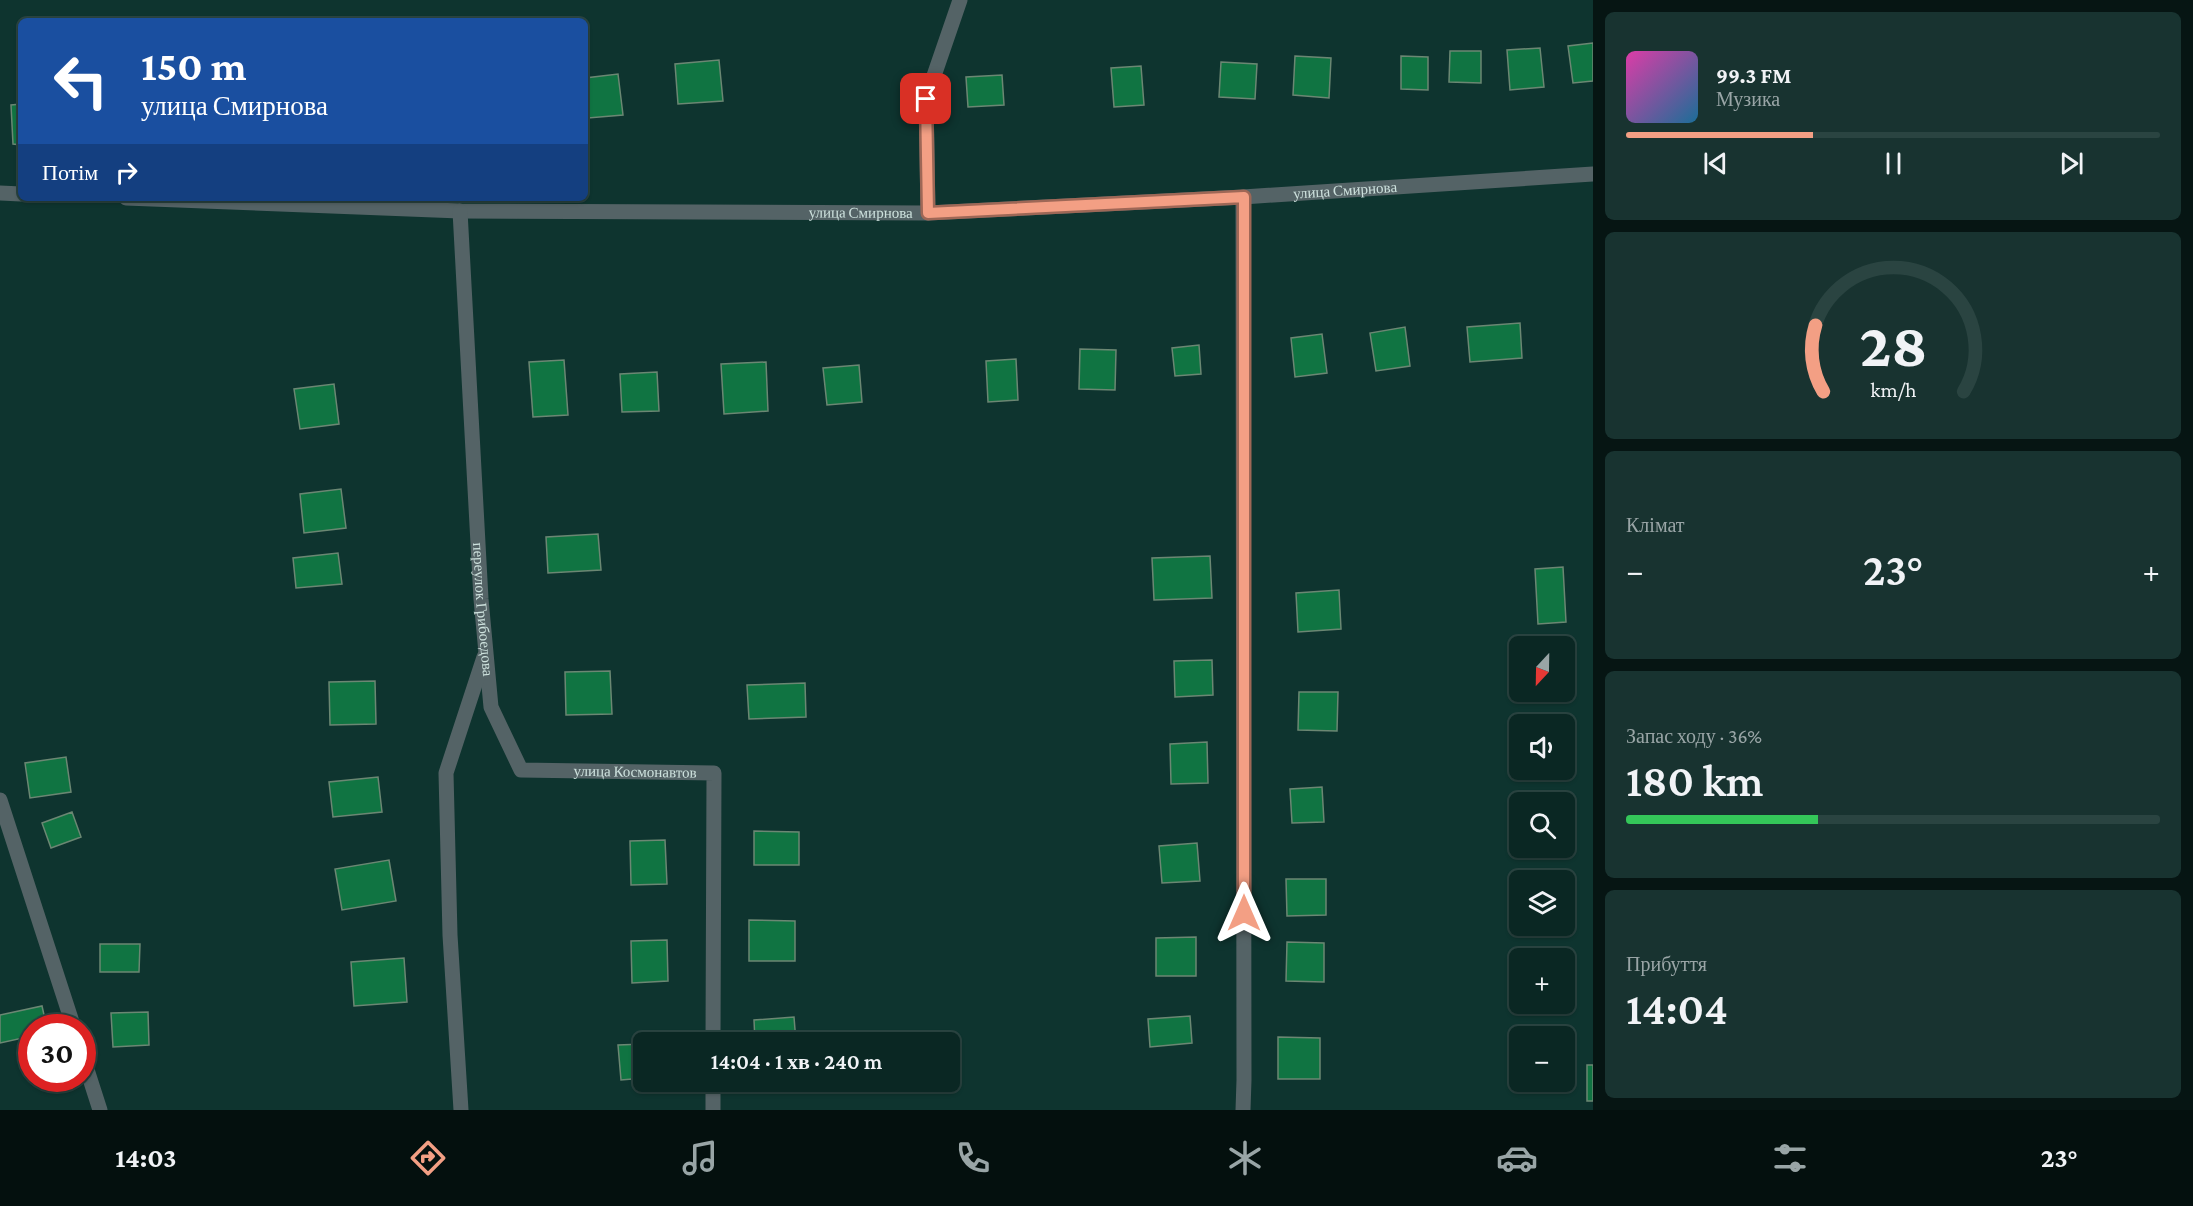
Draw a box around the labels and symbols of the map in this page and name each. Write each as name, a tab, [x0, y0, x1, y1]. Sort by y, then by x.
pin	[900, 73, 951, 124]
street label: улица Смирнова	[1293, 179, 1398, 202]
street label: улица Смирнова	[809, 204, 913, 221]
street label: переулок Грибоедова	[470, 542, 496, 677]
north arrow	[1509, 636, 1575, 702]
street label: улица Космонавтов	[574, 763, 697, 781]
position arrow	[1212, 881, 1276, 945]
speed limit sign: 30	[18, 1014, 96, 1092]

